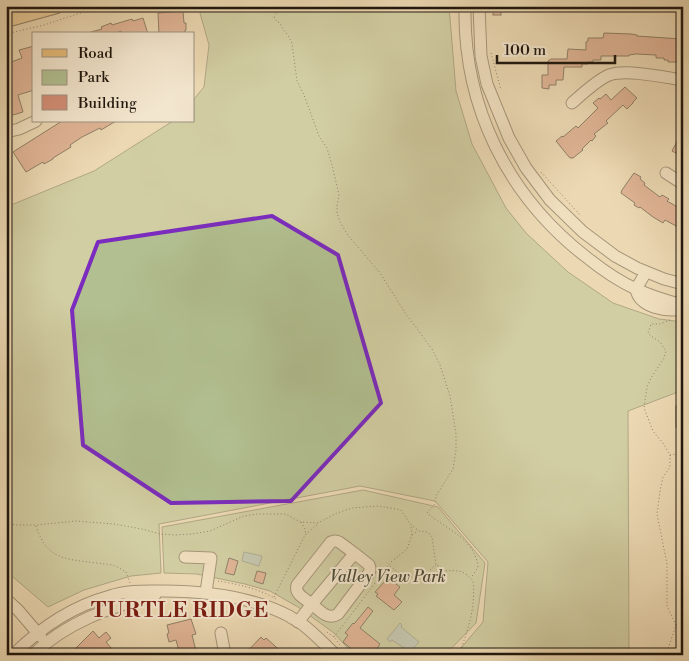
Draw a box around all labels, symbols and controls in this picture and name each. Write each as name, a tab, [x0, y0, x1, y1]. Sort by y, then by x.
legend	[32, 32, 195, 122]
scale bar	[497, 32, 614, 64]
text: 100 m	[504, 41, 546, 60]
text: Road	[78, 44, 113, 63]
text: Park	[78, 68, 110, 87]
text: Building	[77, 94, 137, 113]
park label: Valley View Park	[330, 567, 446, 587]
district label: TURTLE RIDGE	[91, 598, 269, 624]

